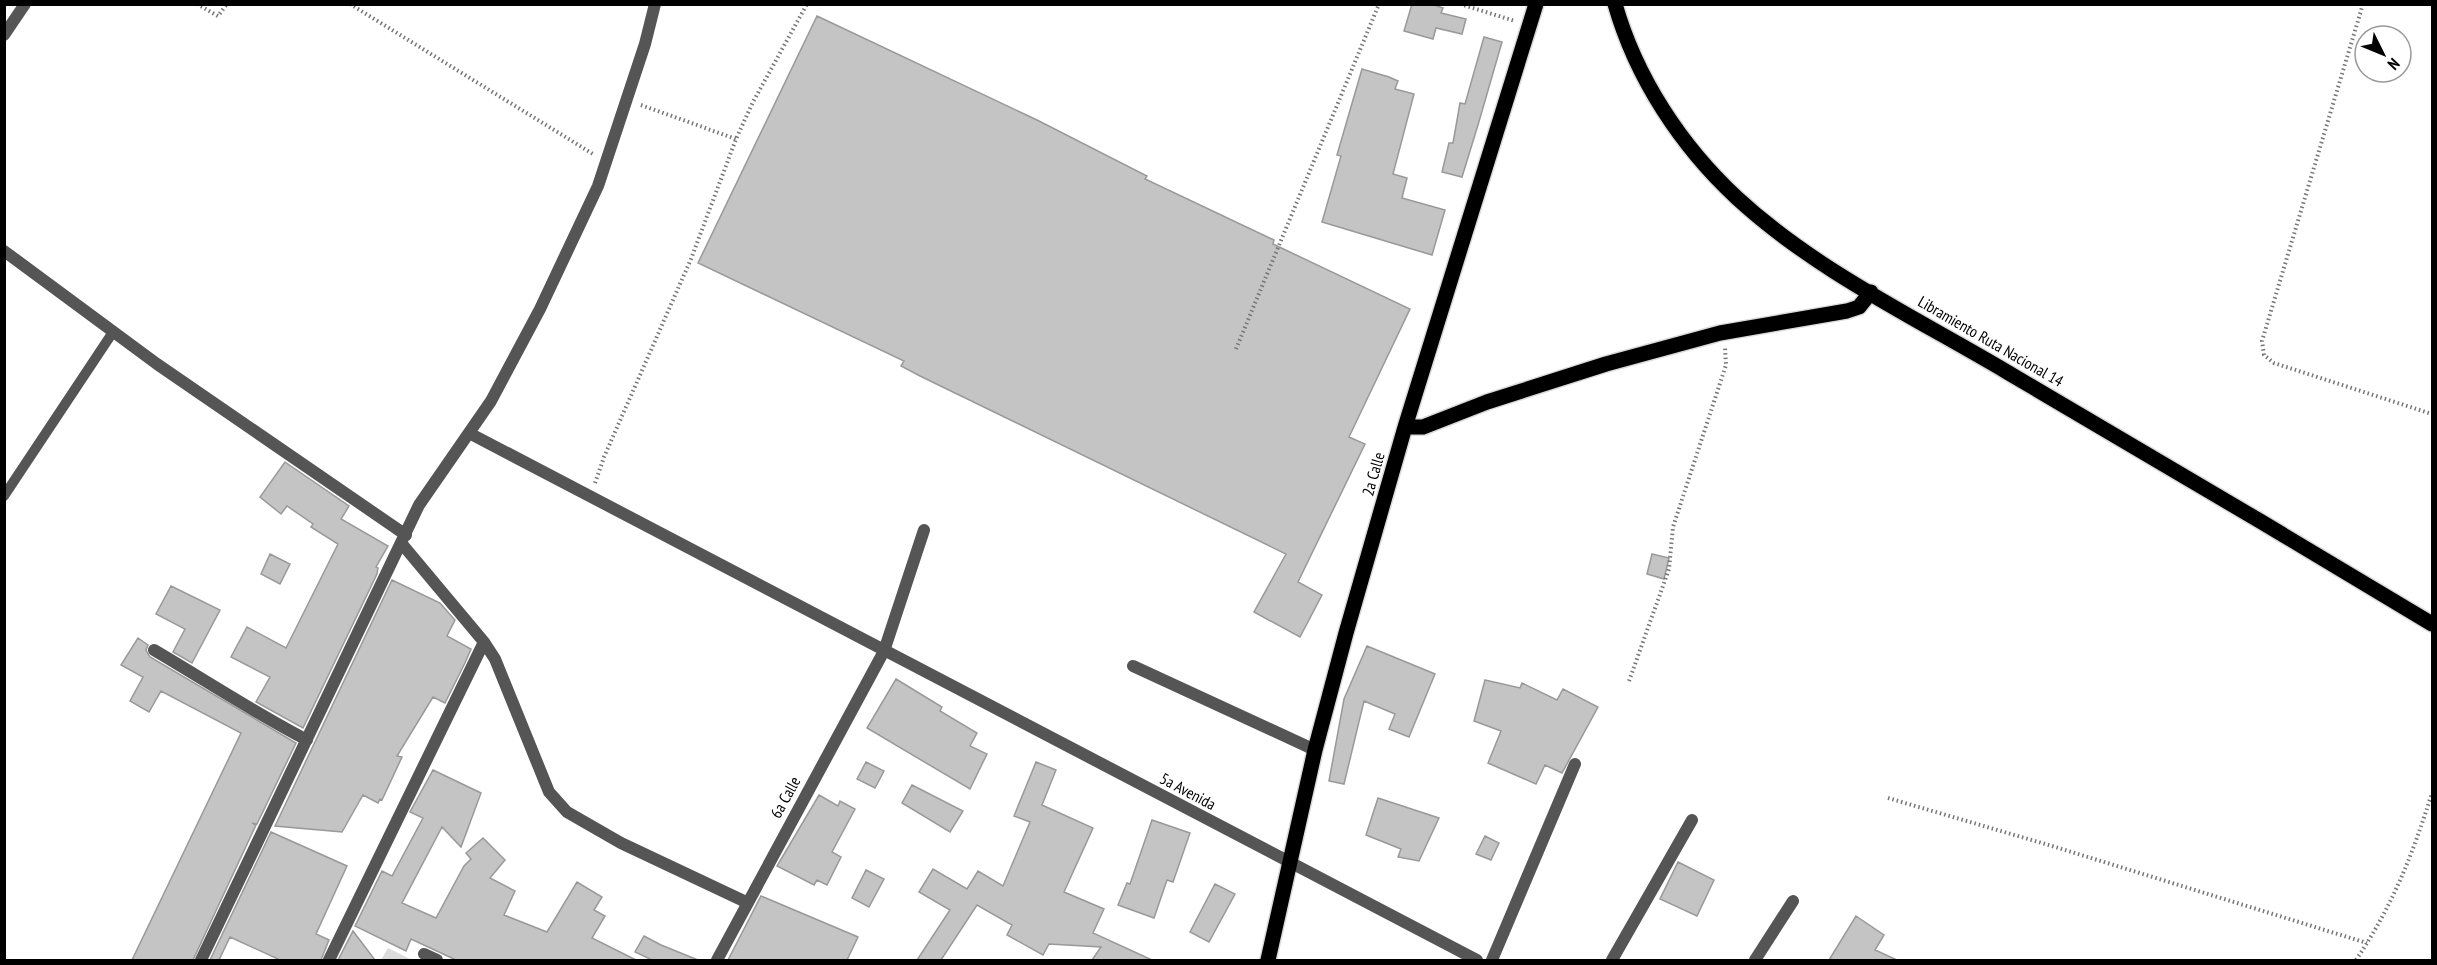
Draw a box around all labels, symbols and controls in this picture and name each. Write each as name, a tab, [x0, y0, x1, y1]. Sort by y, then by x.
north arrow	[2353, 24, 2413, 84]
text: N	[2384, 54, 2404, 74]
street label: Libramiento Ruta Nacional 14	[1915, 291, 2067, 391]
street label: 2a Calle	[1357, 450, 1389, 498]
street label: 5a Avenida	[1157, 768, 1219, 814]
street label: 6a Calle	[765, 773, 805, 821]

